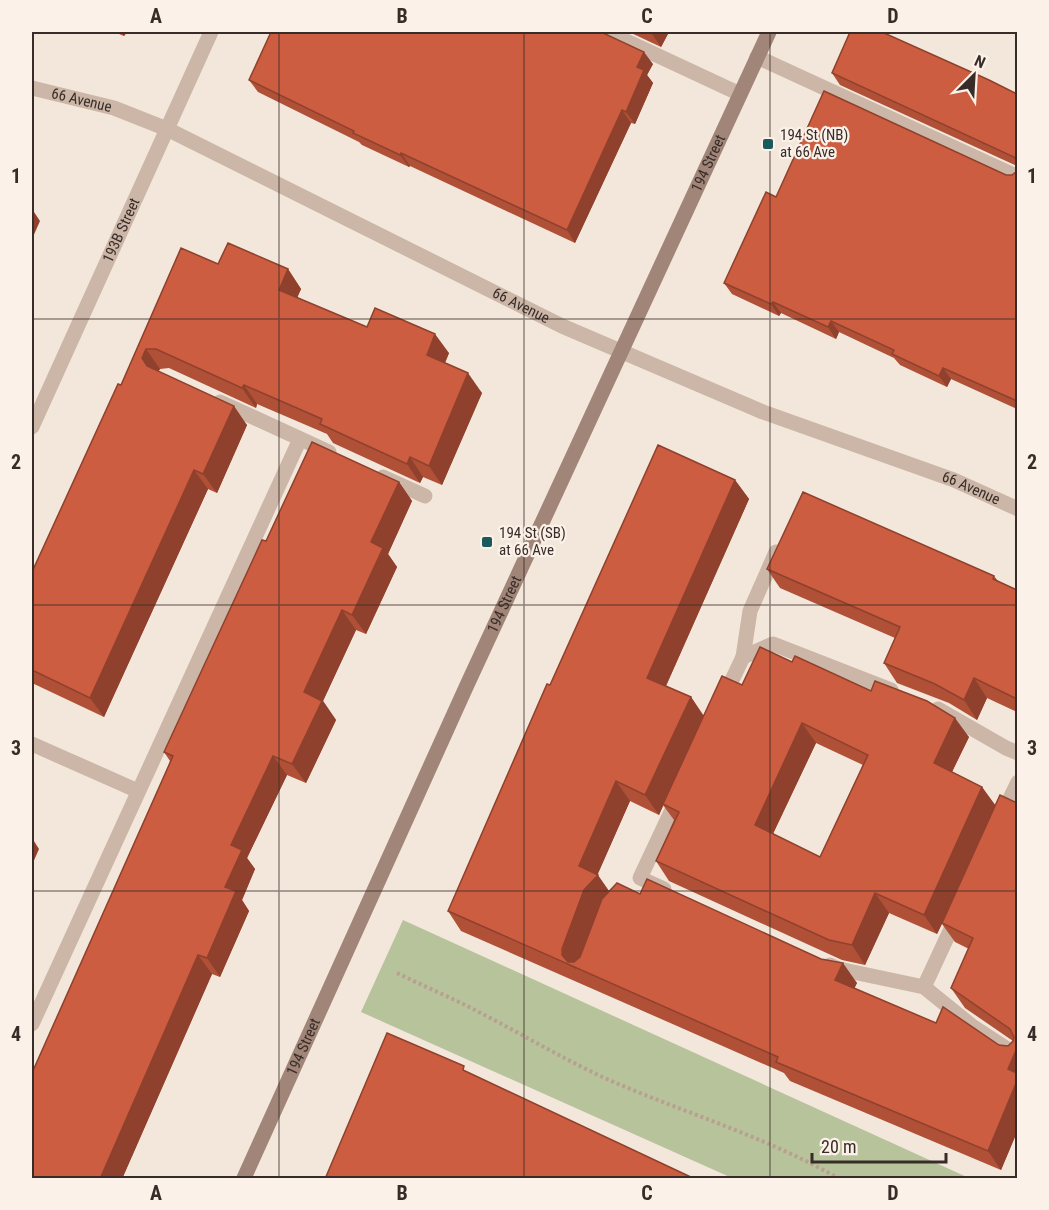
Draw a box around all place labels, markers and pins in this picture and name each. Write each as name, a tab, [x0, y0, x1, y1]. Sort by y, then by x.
place label: 194 St (NB) at 66 Ave	[780, 126, 848, 161]
marker: 194 St (NB) at 66 Ave	[761, 137, 775, 151]
place label: 194 St (SB) at 66 Ave	[499, 524, 566, 559]
marker: 194 St (SB) at 66 Ave	[480, 535, 494, 549]

